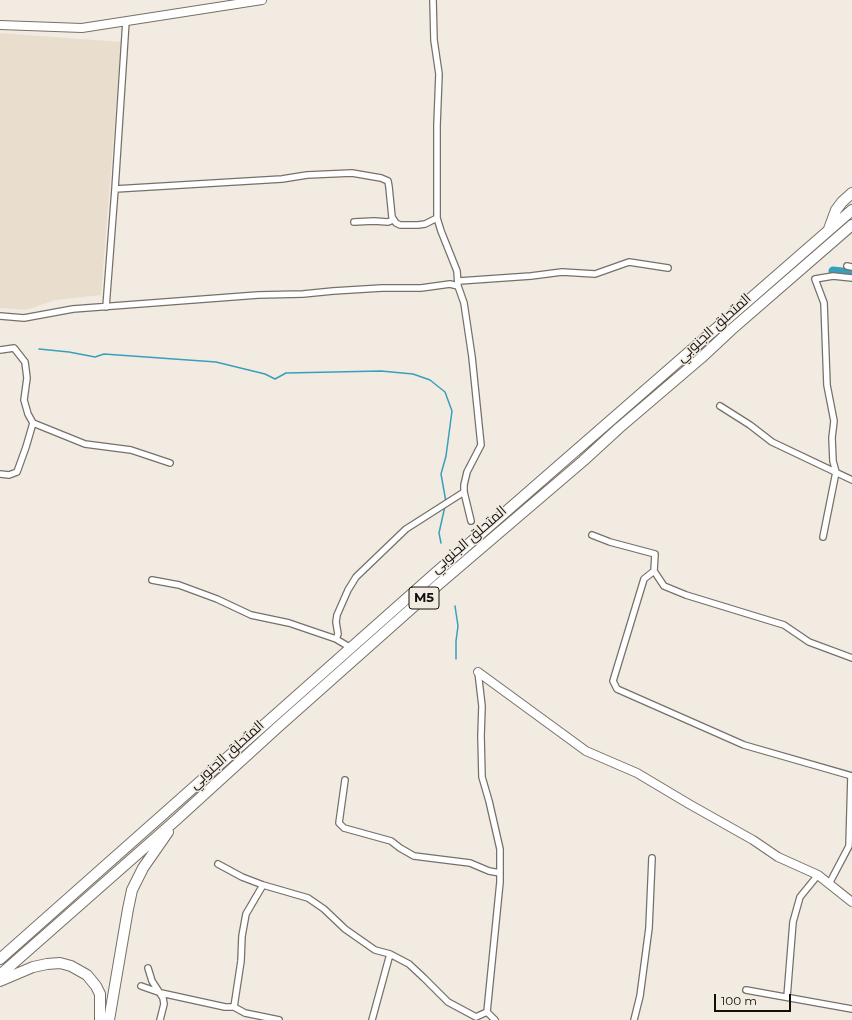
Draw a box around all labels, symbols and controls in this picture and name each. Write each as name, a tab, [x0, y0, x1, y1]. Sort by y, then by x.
street label: المتحلق الجنوبي	[673, 290, 755, 366]
street label: المتحلق الجنوبي	[428, 503, 510, 577]
road number: M5	[409, 587, 439, 609]
street label: المتحلق الجنوبي	[186, 717, 268, 793]
scale bar	[716, 986, 793, 1012]
text: 100 m	[721, 993, 757, 1008]

